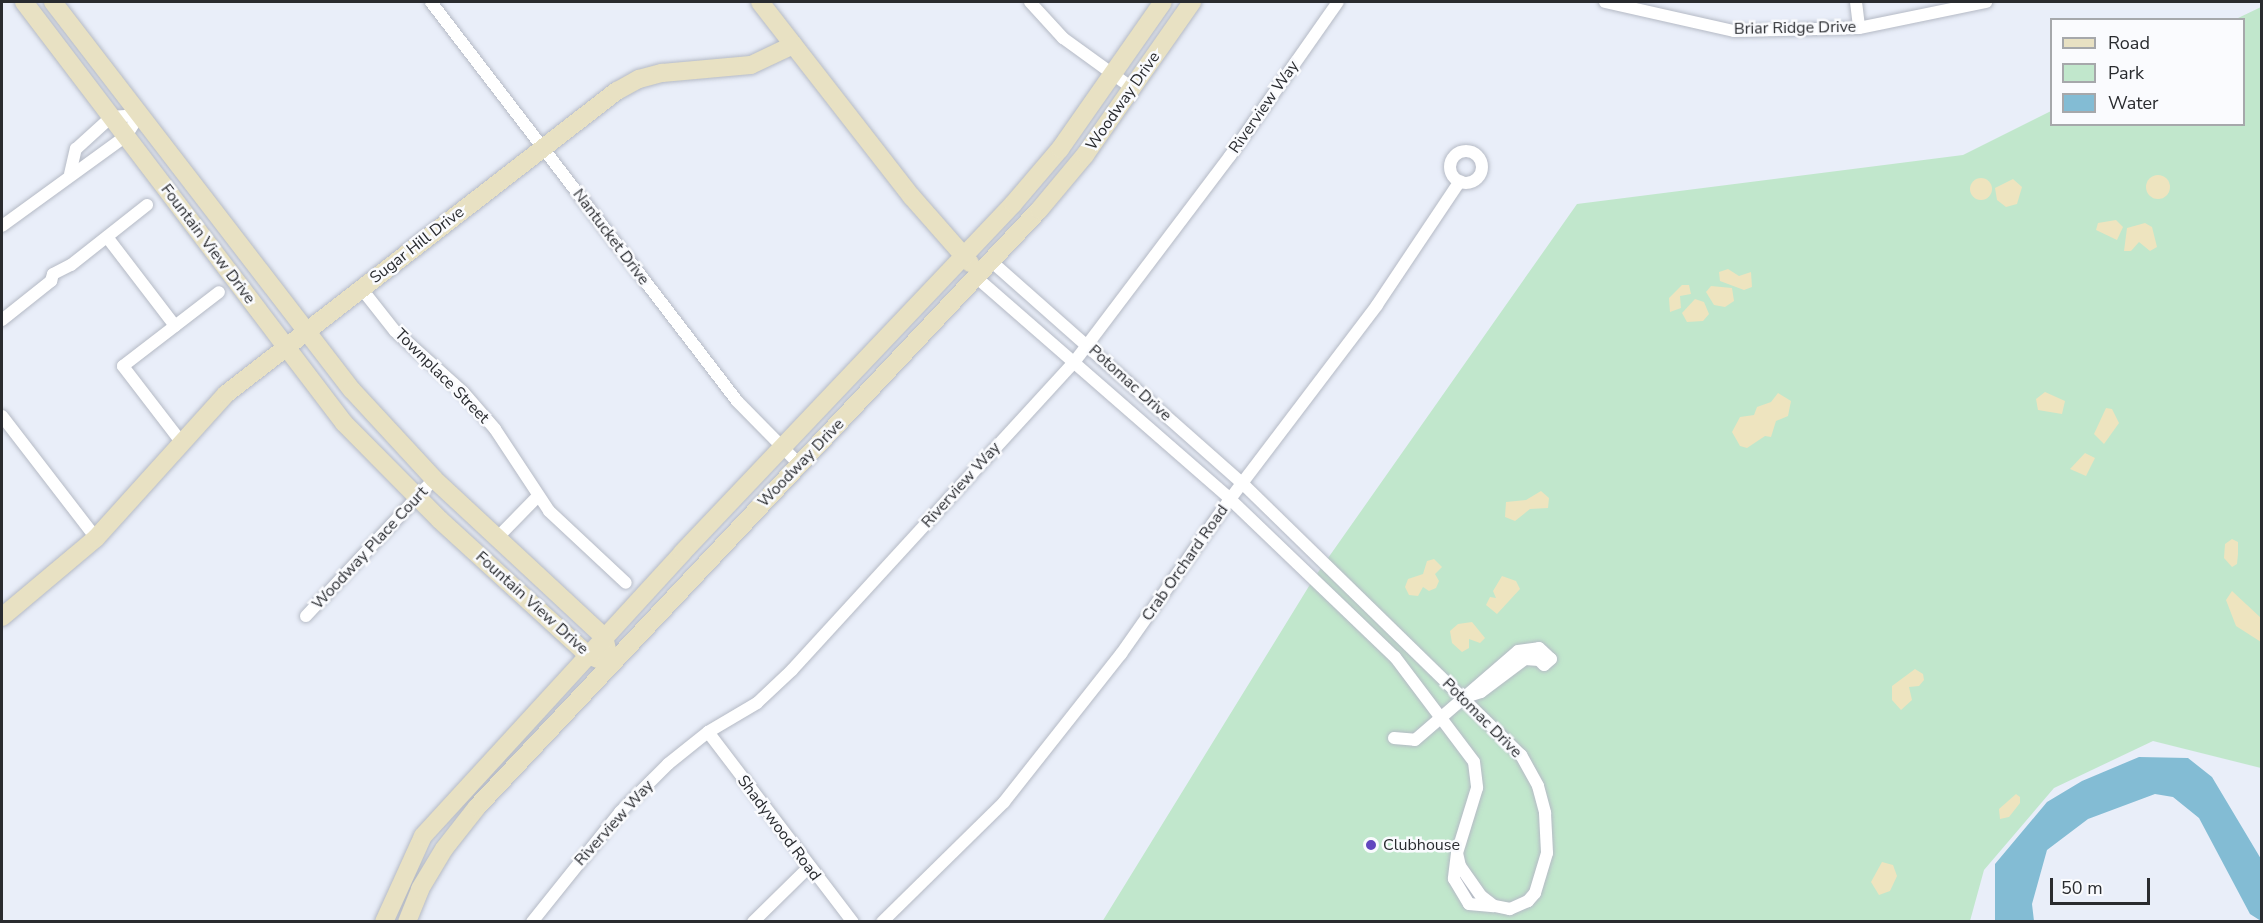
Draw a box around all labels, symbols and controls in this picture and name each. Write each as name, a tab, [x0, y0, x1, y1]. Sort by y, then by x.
street label: Briar Ridge Drive	[1734, 17, 1856, 39]
legend	[2050, 18, 2245, 126]
text: Road	[2108, 31, 2150, 55]
street label: Woodway Drive	[1082, 48, 1164, 154]
street label: Riverview Way	[1225, 57, 1303, 157]
text: Park	[2108, 61, 2144, 85]
text: Water	[2108, 91, 2159, 115]
street label: Fountain View Drive	[157, 180, 259, 308]
street label: Nantucket Drive	[569, 185, 653, 289]
street label: Sugar Hill Drive	[366, 202, 468, 288]
street label: Townplace Street	[391, 325, 493, 427]
street label: Potomac Drive	[1085, 341, 1175, 425]
street label: Woodway Drive	[754, 415, 848, 511]
street label: Riverview Way	[918, 438, 1004, 532]
street label: Woodway Place Court	[308, 483, 432, 613]
street label: Crab Orchard Road	[1138, 501, 1232, 625]
street label: Fountain View Drive	[472, 547, 592, 659]
street label: Potomac Drive	[1438, 674, 1526, 762]
street label: Shadywood Road	[733, 771, 825, 885]
street label: Riverview Way	[571, 776, 657, 870]
place label: Clubhouse	[1383, 835, 1460, 855]
marker: Clubhouse	[1364, 838, 1378, 852]
scale bar	[2053, 866, 2154, 904]
text: 50 m	[2061, 876, 2103, 900]

